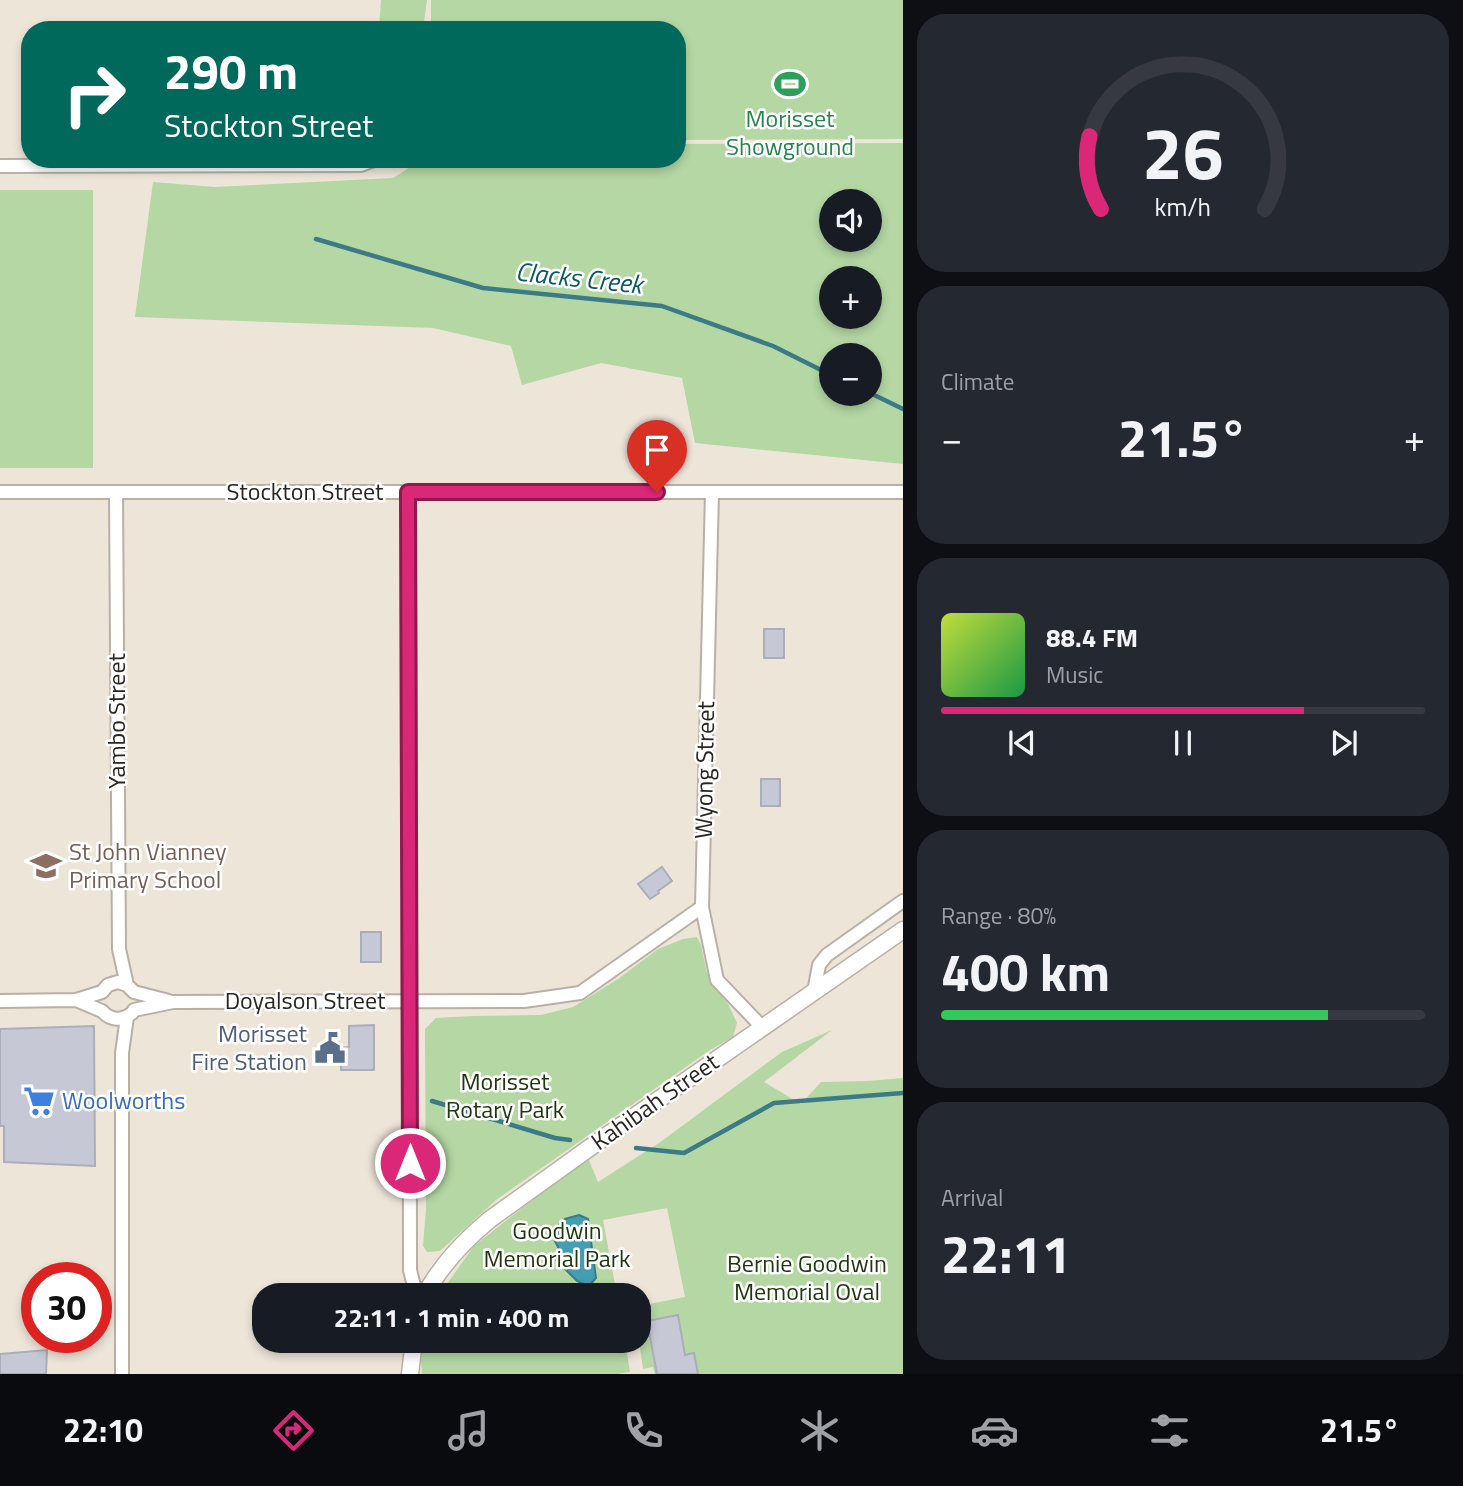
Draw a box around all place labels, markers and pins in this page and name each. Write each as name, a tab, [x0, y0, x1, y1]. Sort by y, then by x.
sports icon: Morisset Showground	[773, 67, 807, 101]
place label: Morisset Showground	[726, 100, 854, 164]
pin	[627, 420, 687, 492]
place label: St John Vianney Primary School	[69, 833, 227, 897]
school or university icon: St John Vianney Primary School	[29, 849, 63, 883]
place label: Morisset Fire Station	[191, 1015, 308, 1079]
public building icon: Morisset Fire Station	[313, 1031, 347, 1065]
place label: Woolworths	[62, 1082, 185, 1118]
supermarket icon: Woolworths	[22, 1084, 56, 1118]

